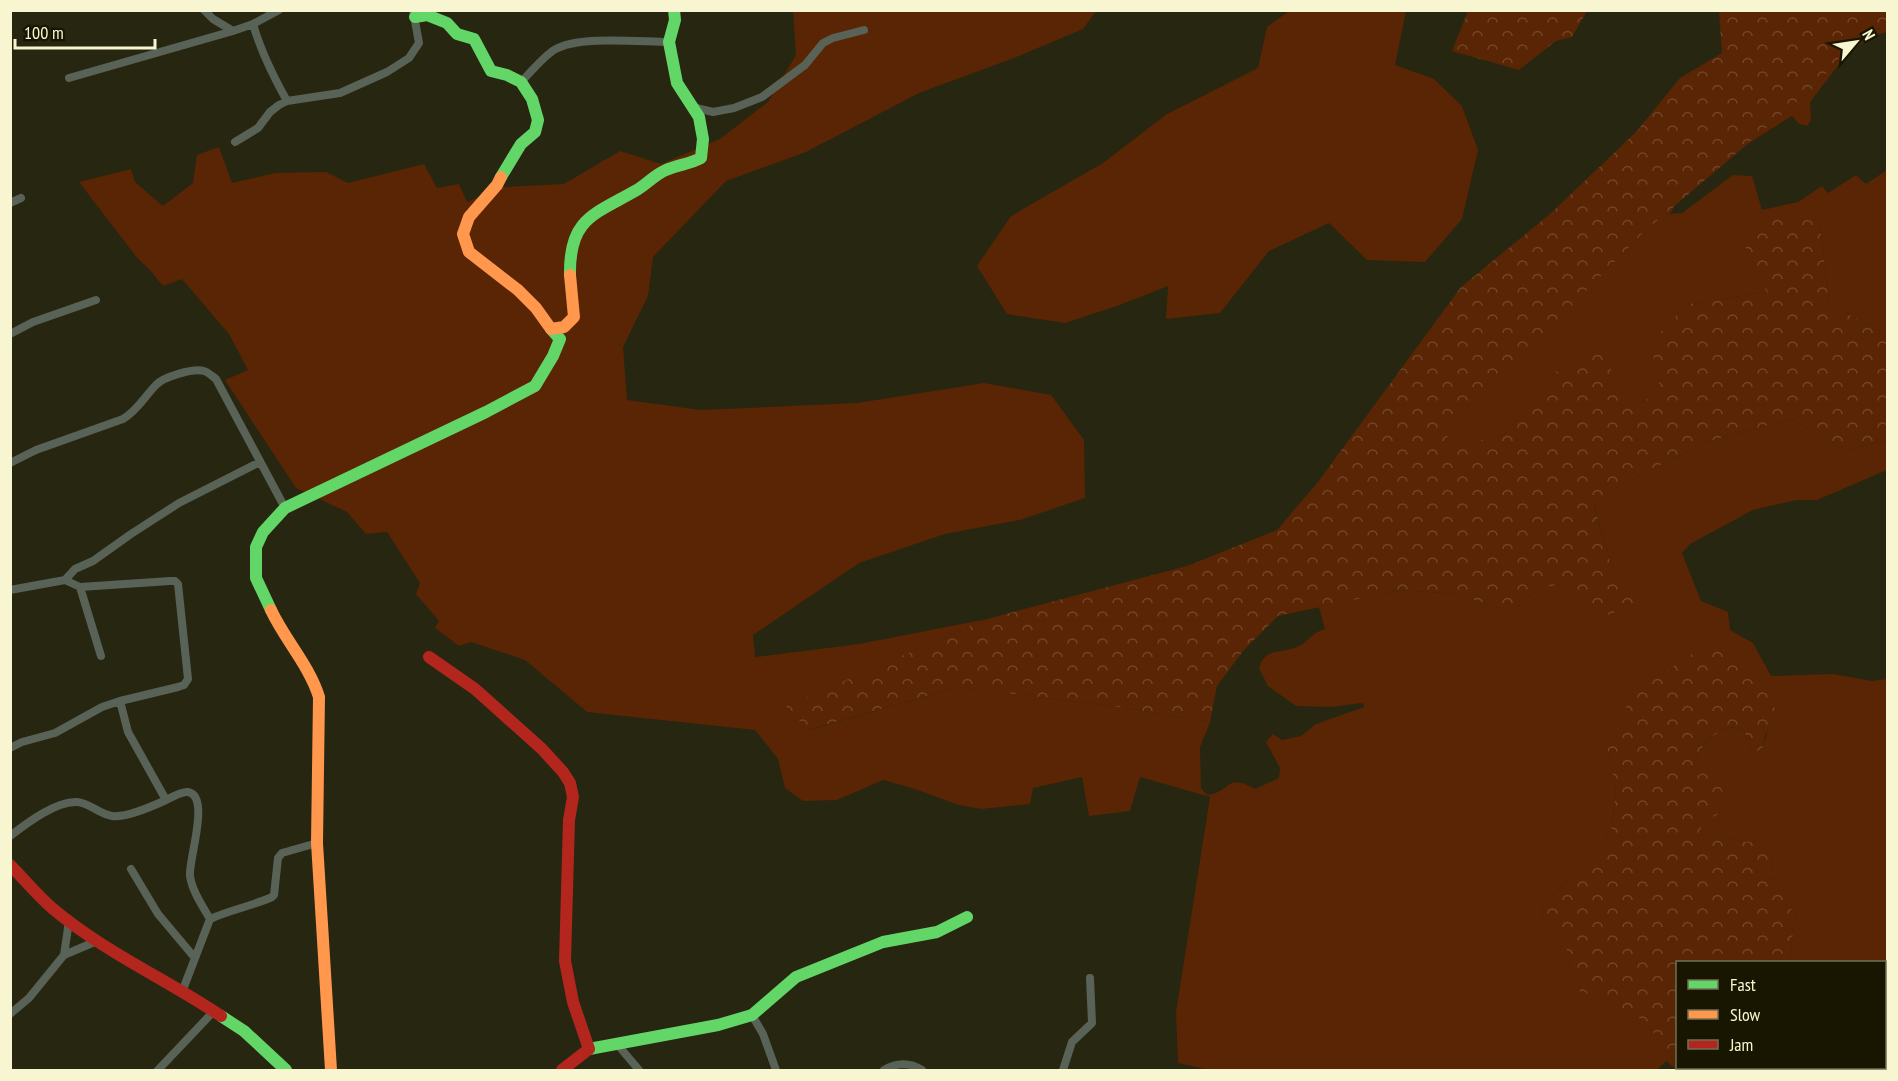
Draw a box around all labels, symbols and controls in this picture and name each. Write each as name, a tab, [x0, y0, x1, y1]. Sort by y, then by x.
scale bar	[15, 12, 154, 50]
north arrow	[1826, 12, 1886, 72]
text: 100 m	[24, 21, 64, 44]
text: N	[1858, 26, 1880, 43]
legend	[1676, 961, 1886, 1069]
text: Fast	[1730, 973, 1756, 996]
text: Slow	[1730, 1003, 1761, 1026]
text: Jam	[1729, 1033, 1753, 1056]

